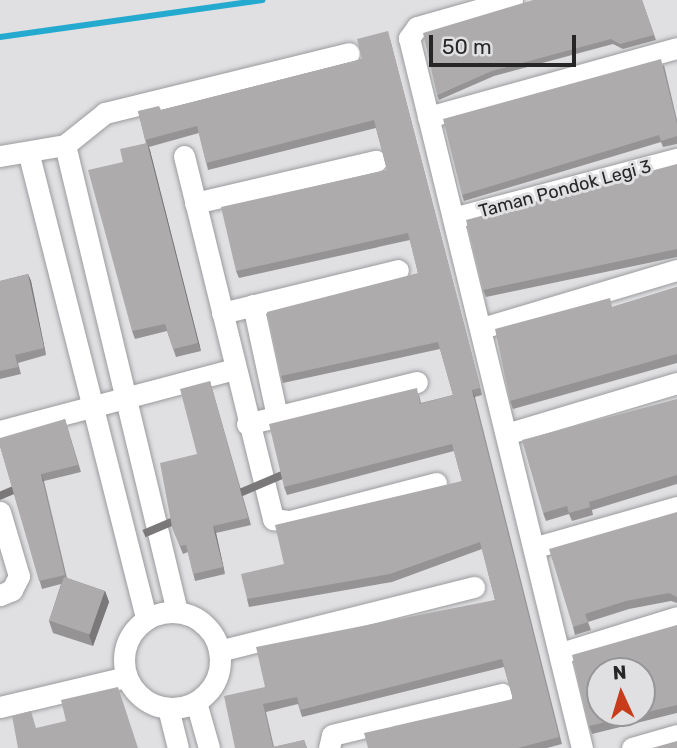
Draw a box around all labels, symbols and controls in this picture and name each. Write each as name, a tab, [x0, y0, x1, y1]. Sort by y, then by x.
scale bar	[432, 21, 579, 65]
text: 50 m	[442, 34, 492, 59]
street label: Taman Pondok Legi 3	[476, 156, 654, 222]
north arrow	[586, 657, 656, 727]
text: N	[612, 661, 627, 684]

